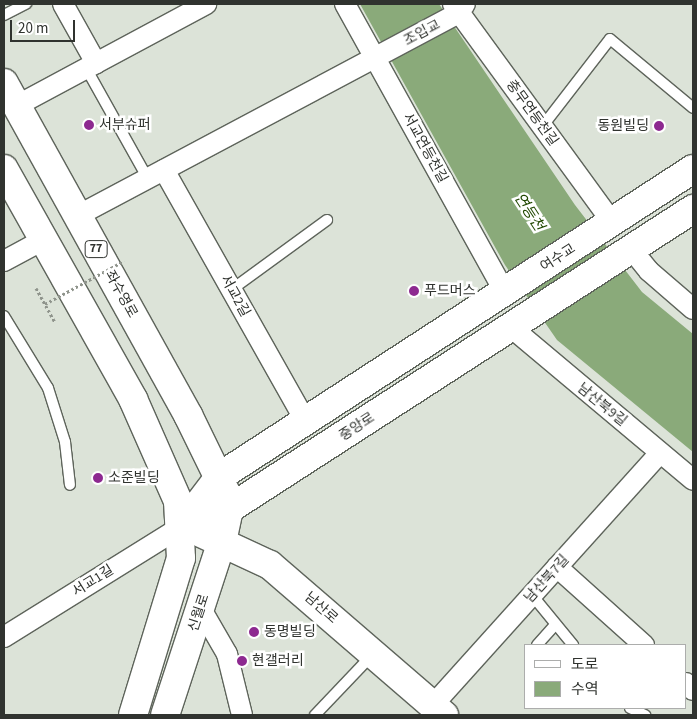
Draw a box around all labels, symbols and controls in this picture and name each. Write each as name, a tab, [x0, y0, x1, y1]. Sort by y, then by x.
scale bar	[12, 10, 78, 42]
street label: 조입교	[401, 17, 443, 49]
text: 20 m	[18, 18, 48, 39]
street label: 충무연등천길	[502, 77, 562, 149]
street label: 서교연등천길	[399, 110, 451, 186]
place label: 서부슈퍼	[99, 117, 151, 133]
place label: 동원빌딩	[597, 118, 649, 134]
marker: 서부슈퍼	[83, 119, 95, 131]
marker: 동원빌딩	[653, 120, 665, 132]
water label: 연등천	[510, 190, 548, 234]
road number: 77	[84, 240, 108, 258]
street label: 여수교	[537, 240, 579, 276]
street label: 좌수영로	[101, 267, 141, 321]
street label: 서교2길	[217, 272, 253, 320]
place label: 푸드머스	[424, 283, 476, 299]
marker: 푸드머스	[408, 285, 420, 297]
street label: 남산북9길	[574, 380, 630, 430]
street label: 중앙로	[336, 409, 378, 445]
place label: 소준빌딩	[108, 470, 160, 486]
marker: 소준빌딩	[92, 472, 104, 484]
street label: 남산북7길	[521, 552, 573, 606]
street label: 서교1길	[69, 562, 117, 600]
street label: 남산로	[301, 589, 341, 627]
street label: 신월로	[185, 592, 213, 634]
place label: 동명빌딩	[264, 624, 316, 640]
marker: 동명빌딩	[248, 626, 260, 638]
legend	[524, 644, 687, 709]
place label: 현갤러리	[252, 653, 304, 669]
text: 도로	[571, 654, 599, 675]
marker: 현갤러리	[236, 655, 248, 667]
text: 수역	[571, 679, 599, 700]

